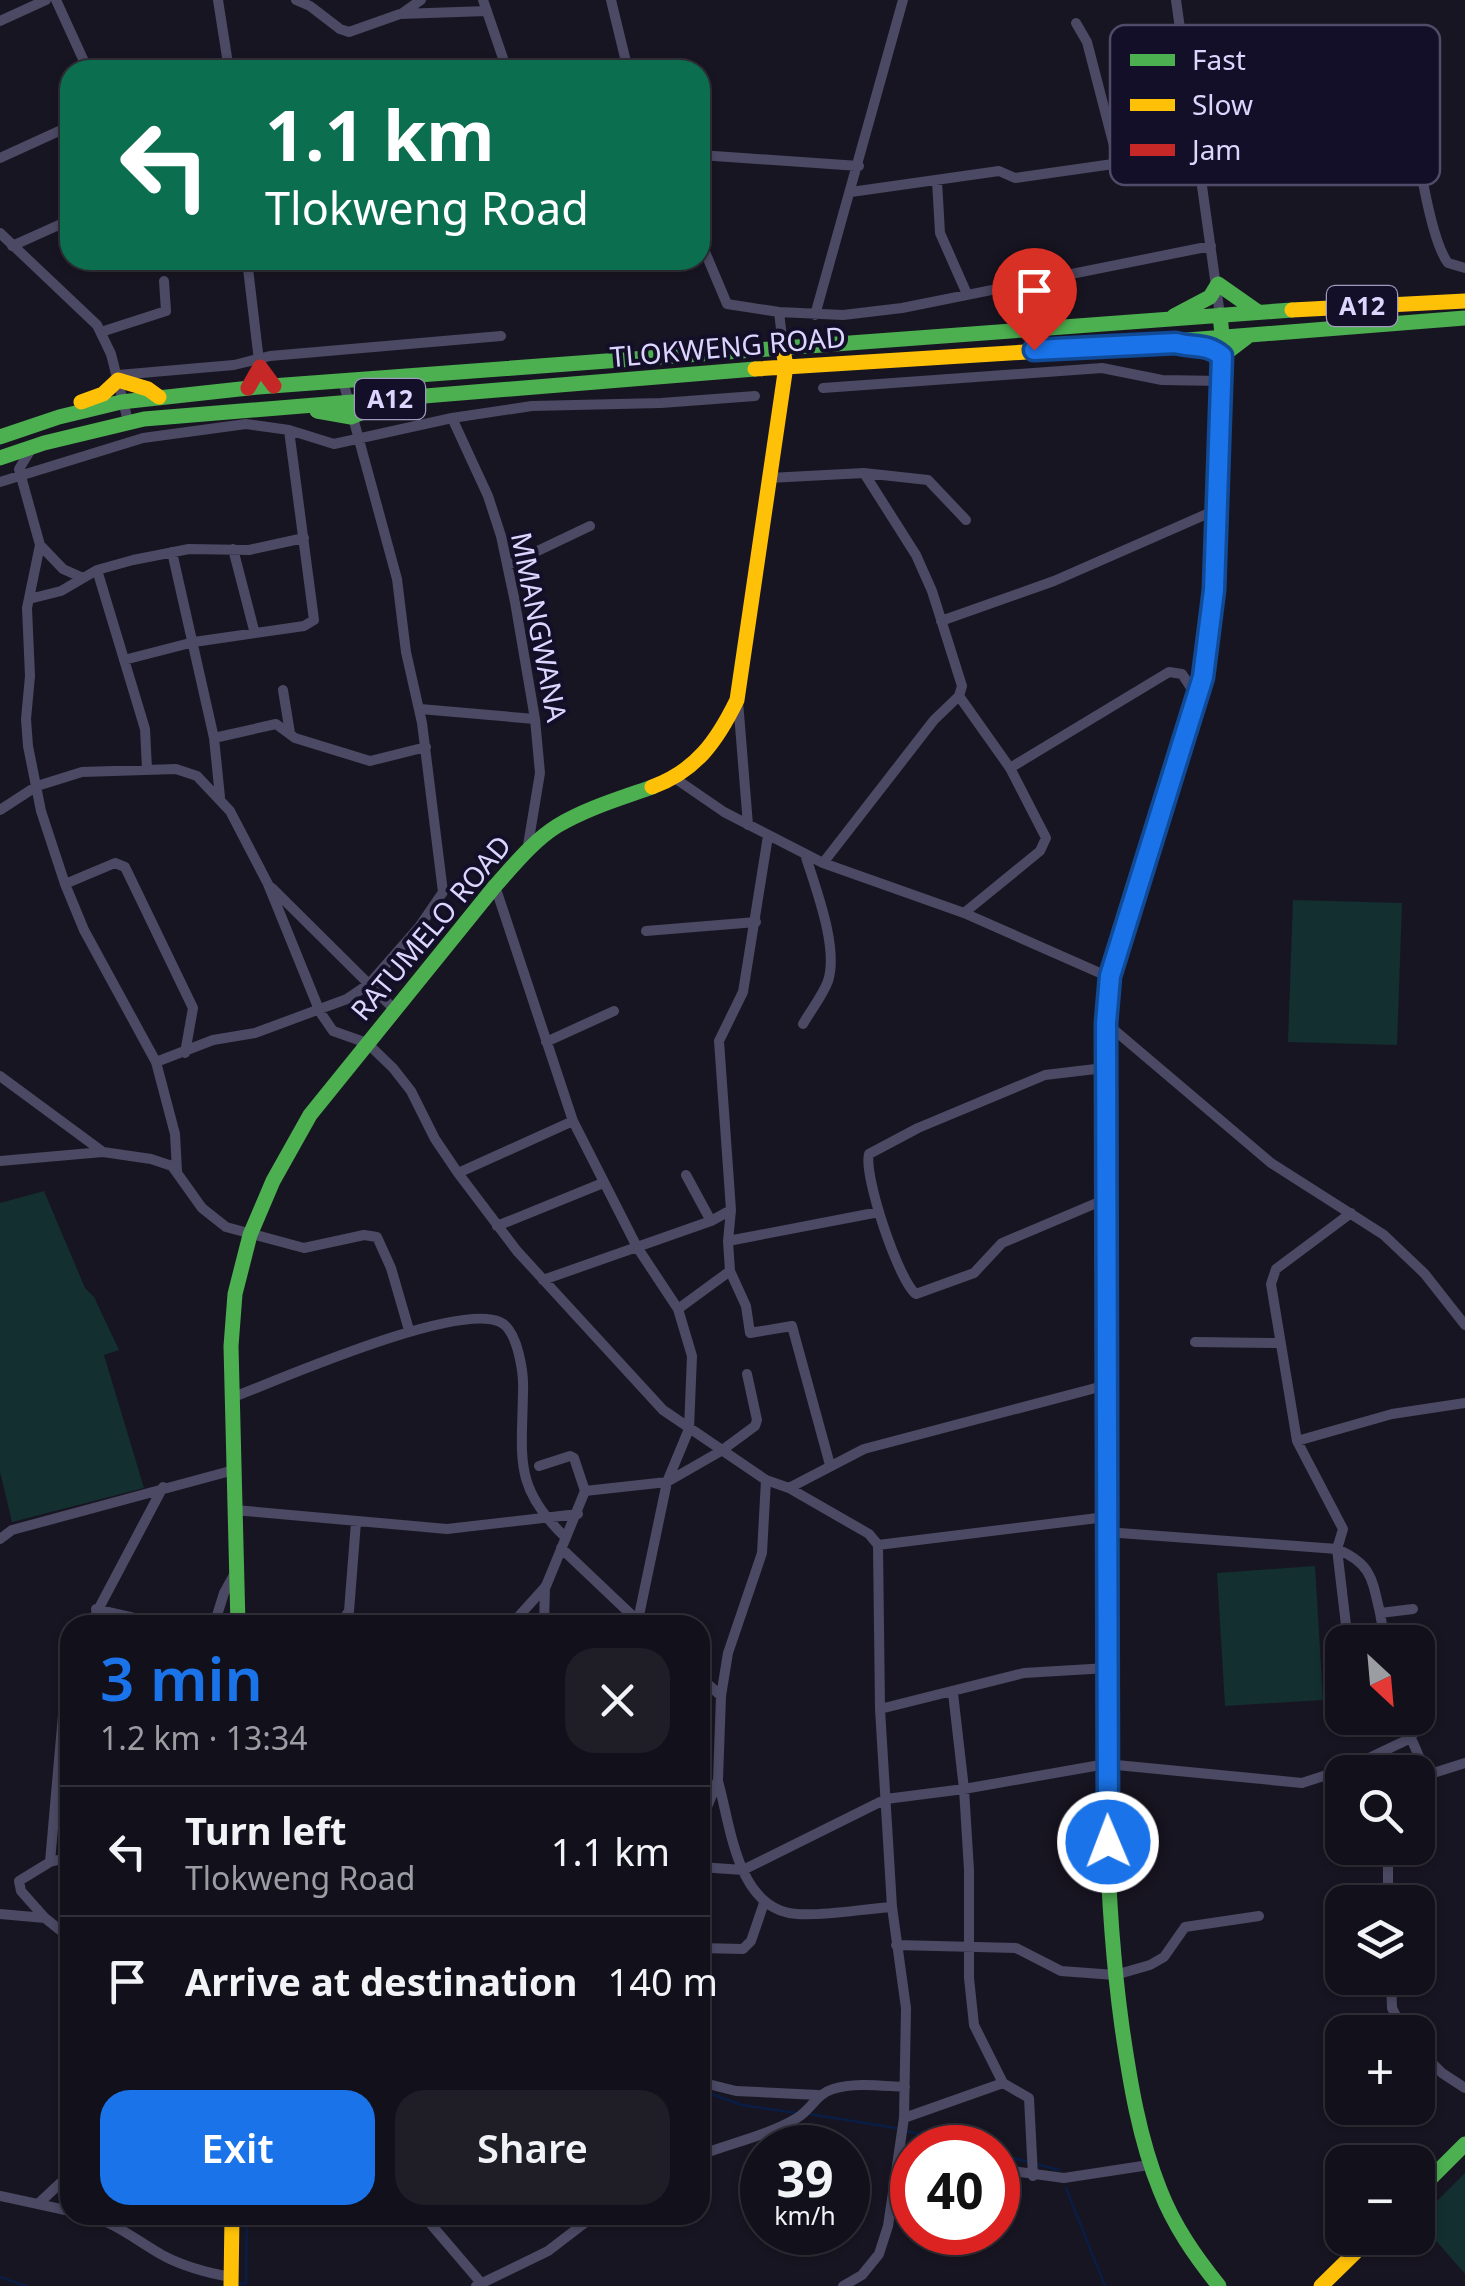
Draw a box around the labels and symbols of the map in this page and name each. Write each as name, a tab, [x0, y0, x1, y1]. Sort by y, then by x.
legend	[1110, 25, 1440, 185]
text: Fast	[1192, 40, 1246, 78]
text: Slow	[1192, 85, 1253, 123]
text: Jam	[1189, 130, 1242, 168]
pin	[992, 248, 1077, 351]
road number: A12	[1327, 286, 1397, 326]
street label: TLOKWENG ROAD	[608, 317, 847, 375]
road number: A12	[355, 379, 425, 419]
street label: MMANGWANA	[503, 529, 577, 725]
street label: RATUMELO ROAD	[342, 827, 519, 1028]
north arrow	[1325, 1625, 1435, 1735]
position arrow	[1056, 1790, 1160, 1894]
speed limit sign: 40	[890, 2125, 1020, 2255]

